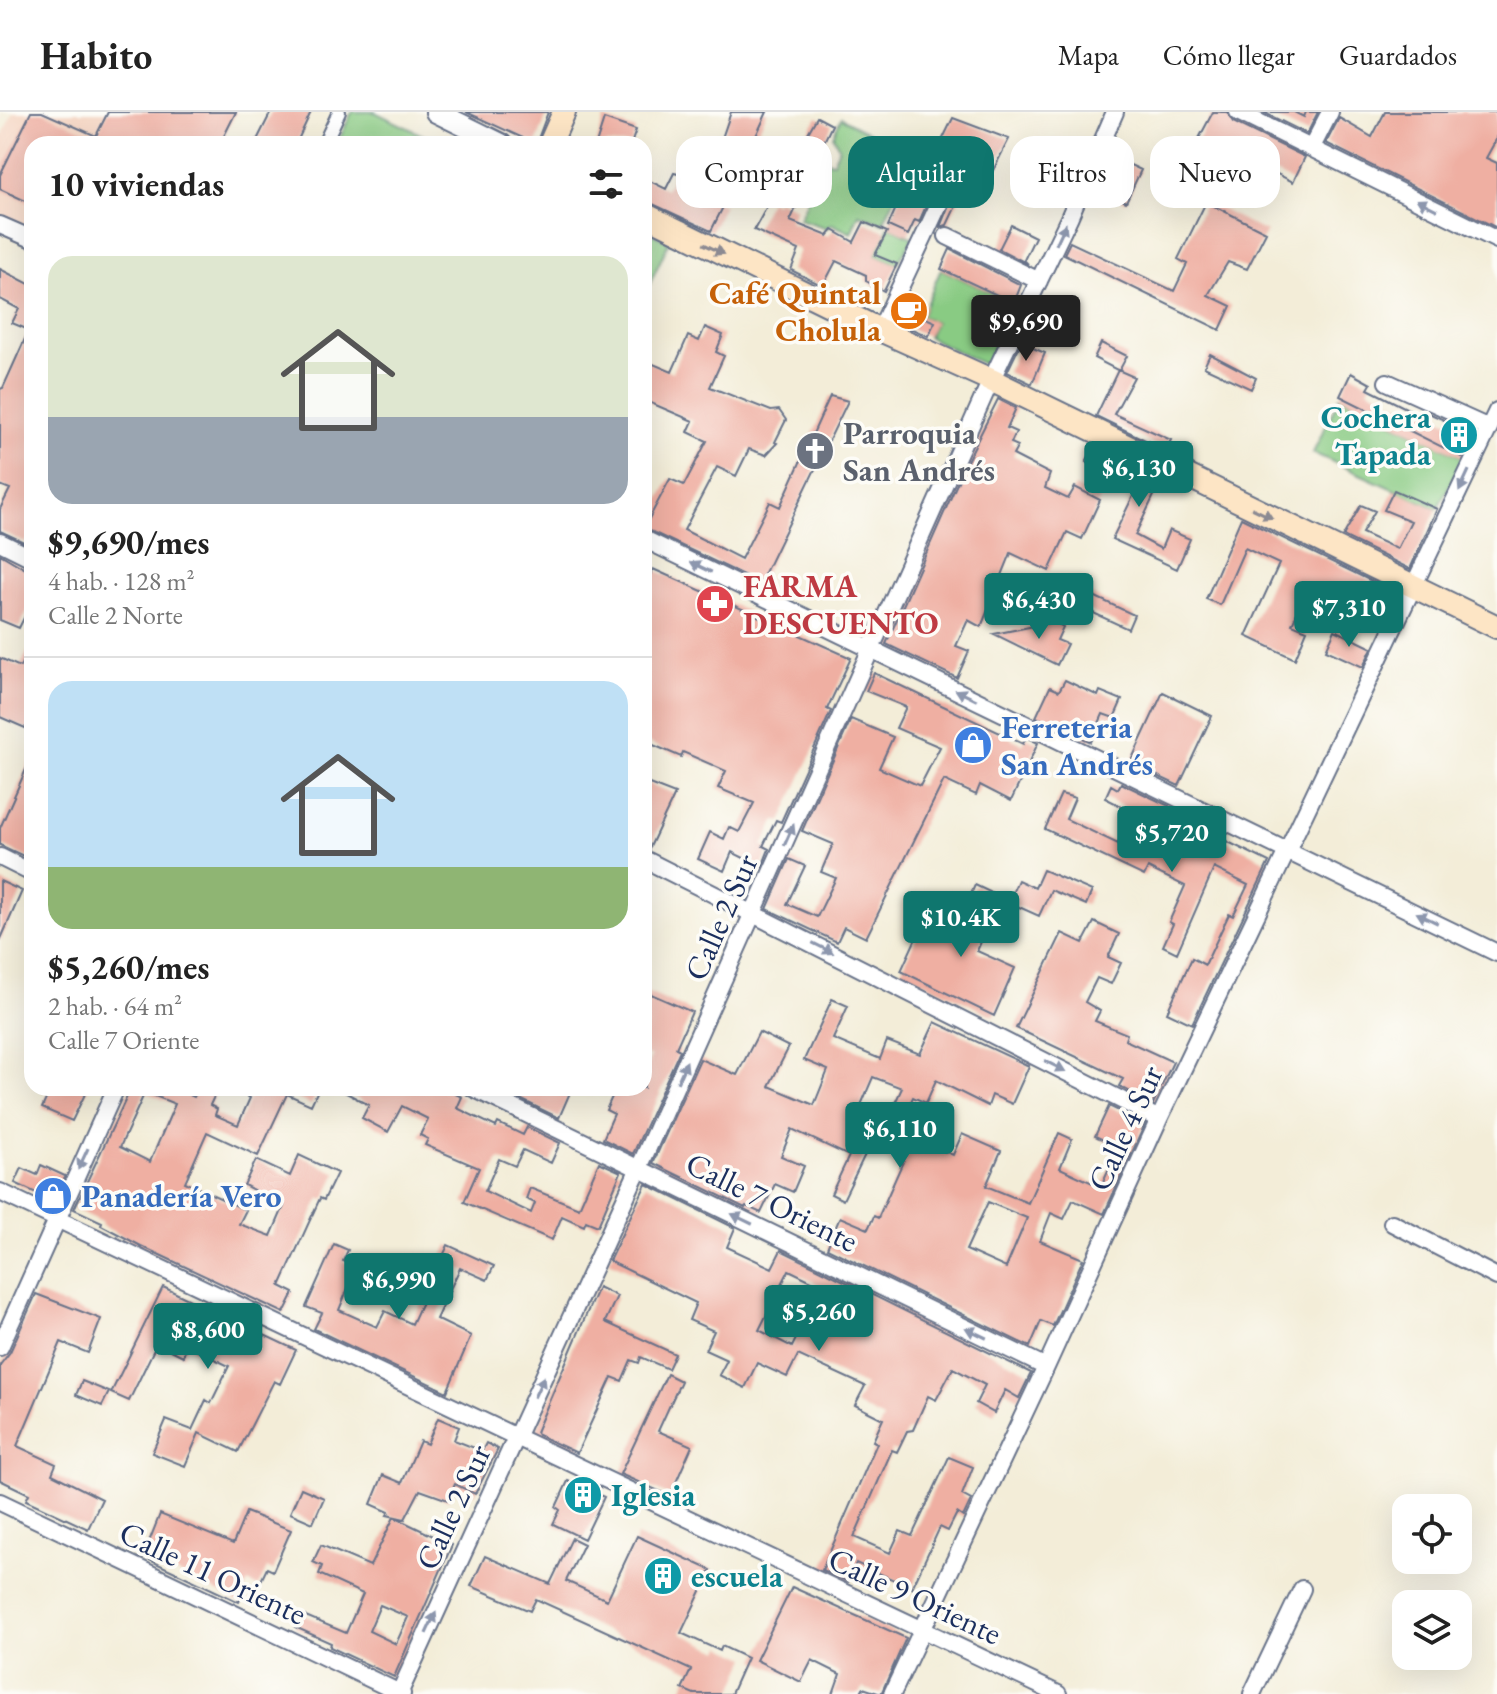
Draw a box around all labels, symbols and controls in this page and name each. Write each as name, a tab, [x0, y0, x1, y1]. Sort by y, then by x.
text: Habito	[40, 31, 152, 80]
text: Mapa	[1058, 37, 1119, 73]
text: Cómo llegar	[1163, 37, 1295, 73]
text: Guardados	[1339, 37, 1457, 73]
chip: Comprar	[676, 136, 832, 208]
chip: Alquilar	[848, 136, 994, 208]
chip: Filtros	[1010, 136, 1134, 208]
chip: Nuevo	[1150, 136, 1280, 208]
text: 10 viviendas	[48, 162, 224, 206]
icon: filters	[584, 162, 628, 206]
one-way arrow	[1416, 198, 1439, 211]
one-way arrow	[1054, 222, 1068, 246]
one-way arrow	[703, 242, 726, 255]
place label: Café Quintal Cholula	[709, 272, 882, 351]
cafe icon: Café Quintal Cholula	[888, 290, 930, 332]
pin: $9,690	[961, 295, 1091, 363]
text: $9,690	[989, 304, 1063, 338]
icon: home	[266, 308, 410, 452]
place label: Cochera Tapada	[1321, 396, 1432, 475]
place label: Parroquia San Andrés	[843, 412, 995, 491]
building icon: Cochera Tapada	[1438, 414, 1480, 456]
church icon: Parroquia San Andrés	[794, 430, 836, 472]
pin: $6,130	[1074, 441, 1204, 509]
text: $6,130	[1102, 450, 1176, 484]
one-way arrow	[1457, 470, 1471, 493]
one-way arrow	[1251, 507, 1274, 520]
text: $9,690/mes	[48, 520, 210, 564]
one-way arrow	[689, 560, 712, 574]
text: 4 hab. · 128 m²	[48, 564, 194, 598]
place label: FARMA DESCUENTO	[743, 565, 938, 644]
pin: $6,430	[974, 573, 1104, 641]
pin: $7,310	[1284, 581, 1414, 649]
text: $6,430	[1002, 582, 1076, 616]
pharmacy icon: FARMA DESCUENTO	[694, 583, 736, 625]
text: $7,310	[1312, 590, 1386, 624]
text: Calle 2 Norte	[48, 598, 183, 632]
one-way arrow	[954, 688, 977, 702]
place label: Ferreteria San Andrés	[1001, 706, 1153, 785]
shop icon: Ferreteria San Andrés	[952, 724, 994, 766]
icon: home	[266, 733, 410, 877]
pin: $5,720	[1107, 806, 1237, 874]
text: $5,720	[1135, 815, 1209, 849]
one-way arrow	[782, 823, 795, 846]
street label: Calle 2 Sur	[675, 847, 768, 987]
pin: $10.4K	[896, 891, 1026, 959]
text: $10.4K	[921, 900, 1001, 934]
one-way arrow	[1415, 911, 1439, 925]
one-way arrow	[812, 941, 835, 955]
text: $5,260/mes	[48, 945, 210, 989]
text: 2 hab. · 64 m²	[48, 989, 182, 1023]
text: Calle 7 Oriente	[48, 1023, 199, 1057]
street label: Calle 4 Sur	[1078, 1058, 1172, 1198]
one-way arrow	[675, 1060, 689, 1084]
one-way arrow	[1043, 1060, 1066, 1073]
pin: $6,110	[835, 1102, 965, 1170]
text: $6,110	[863, 1111, 937, 1145]
street label: Calle 7 Oriente	[679, 1142, 865, 1262]
one-way arrow	[76, 1147, 90, 1170]
shop icon: Panadería Vero	[32, 1175, 74, 1217]
place label: Panadería Vero	[81, 1175, 282, 1217]
one-way arrow	[731, 1212, 754, 1226]
pin: $6,990	[334, 1253, 464, 1321]
text: $6,990	[362, 1262, 436, 1296]
pin: $5,260	[754, 1285, 884, 1353]
text: $5,260	[782, 1294, 856, 1328]
pin: $8,600	[143, 1303, 273, 1371]
text: $8,600	[171, 1312, 245, 1346]
one-way arrow	[964, 1326, 988, 1340]
one-way arrow	[532, 1375, 546, 1398]
street label: Calle 2 Sur	[406, 1437, 500, 1577]
building icon: Iglesia	[562, 1474, 604, 1516]
place label: Iglesia	[611, 1474, 697, 1516]
map controls	[1392, 1494, 1472, 1670]
button: locate	[1392, 1494, 1472, 1574]
street label: Calle 11 Oriente	[113, 1511, 313, 1635]
street label: Calle 9 Oriente	[822, 1538, 1008, 1654]
building icon: escuela	[642, 1555, 684, 1597]
place label: escuela	[691, 1555, 784, 1597]
button: layers	[1392, 1590, 1472, 1670]
one-way arrow	[424, 1611, 438, 1635]

